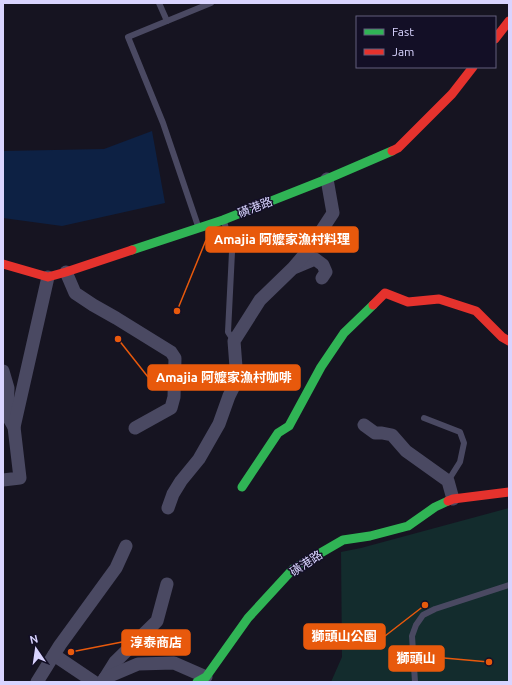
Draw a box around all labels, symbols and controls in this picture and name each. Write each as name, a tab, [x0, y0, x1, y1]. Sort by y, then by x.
legend	[356, 16, 496, 68]
text: Fast	[392, 25, 414, 38]
text: Jam	[392, 45, 414, 58]
street label: 磺港路	[236, 194, 274, 220]
callout: Amajia 阿嬤家漁村料理	[206, 227, 358, 252]
text: Amajia 阿嬤家漁村料理	[214, 232, 350, 246]
callout: Amajia 阿嬤家漁村咖啡	[148, 365, 300, 390]
text: Amajia 阿嬤家漁村咖啡	[156, 370, 292, 384]
street label: 磺港路	[287, 548, 325, 578]
callout: 獅頭山公園	[304, 624, 385, 649]
north arrow	[16, 629, 56, 669]
text: 獅頭山公園	[311, 629, 377, 643]
callout: 淳泰商店	[122, 630, 190, 655]
text: N	[28, 632, 39, 646]
text: 淳泰商店	[130, 635, 182, 649]
callout: 獅頭山	[389, 646, 444, 671]
text: 獅頭山	[396, 651, 436, 665]

